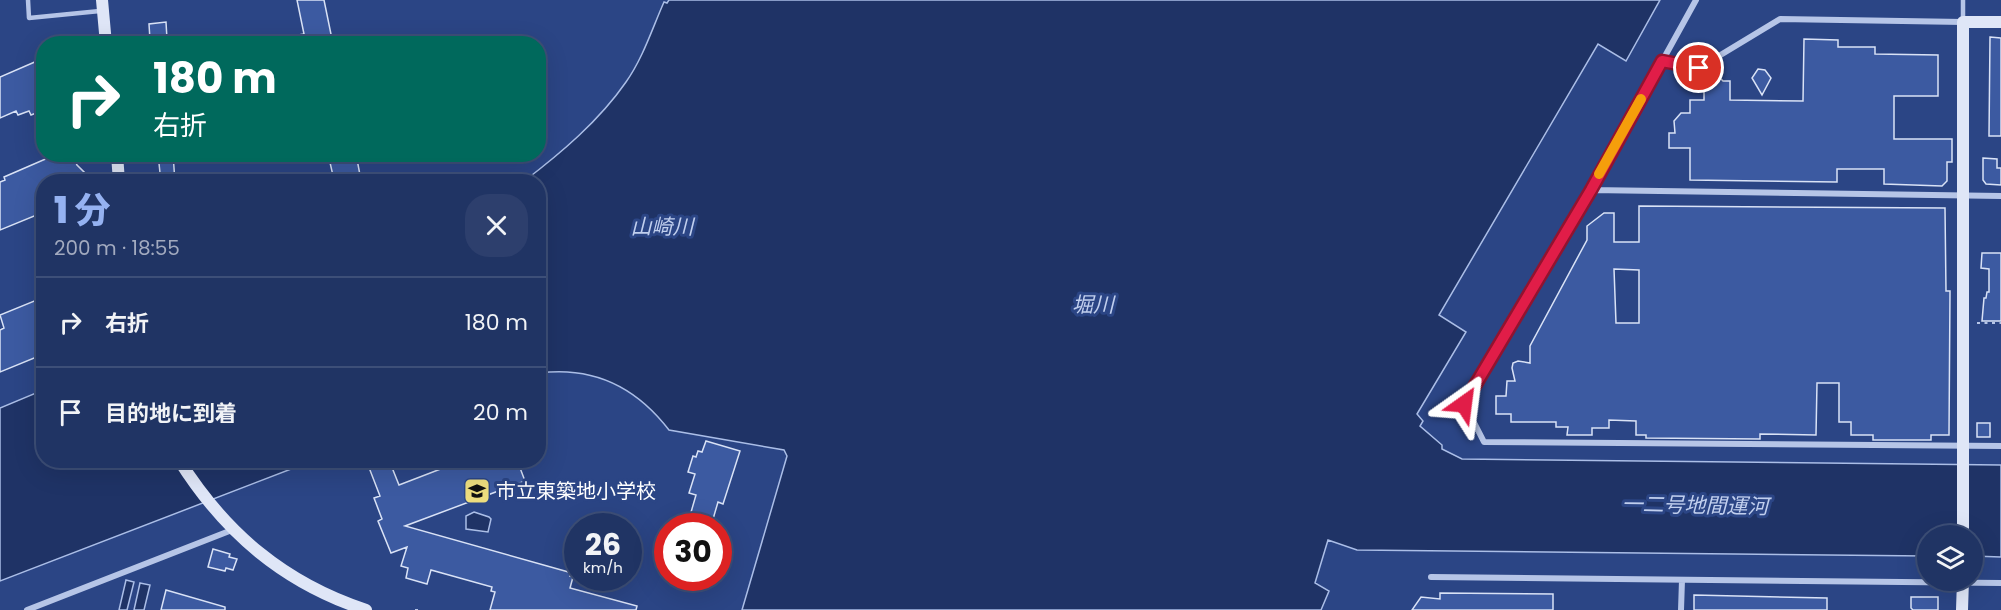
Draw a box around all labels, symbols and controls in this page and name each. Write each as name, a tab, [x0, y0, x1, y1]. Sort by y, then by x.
pin	[1673, 42, 1724, 93]
text: 180 m	[153, 49, 277, 108]
icon: arrive	[1682, 51, 1715, 84]
icon: right	[54, 60, 132, 138]
text: 右折	[153, 107, 207, 144]
text: 1 分	[54, 185, 111, 236]
button: close	[465, 194, 528, 257]
water label: 山崎川	[631, 212, 695, 241]
text: 200 m · 18:55	[54, 234, 180, 262]
water label: 堀川	[1072, 290, 1116, 319]
icon: right	[54, 306, 87, 339]
text: 180 m	[465, 307, 528, 338]
text: 右折	[105, 308, 149, 339]
position arrow	[1432, 372, 1496, 436]
icon: arrive	[54, 396, 87, 429]
text: 20 m	[473, 397, 528, 428]
text: 目的地に到着	[105, 398, 237, 429]
school or university icon: 市立東築地小学校	[462, 476, 492, 506]
place label: 市立東築地小学校	[496, 477, 656, 505]
water label: 一二号地間運河	[1621, 489, 1773, 521]
speed limit sign: 30	[654, 513, 732, 591]
text: 26	[585, 523, 621, 566]
map controls	[1917, 525, 1983, 591]
button: layers	[1917, 525, 1983, 591]
text: km/h	[583, 557, 623, 578]

